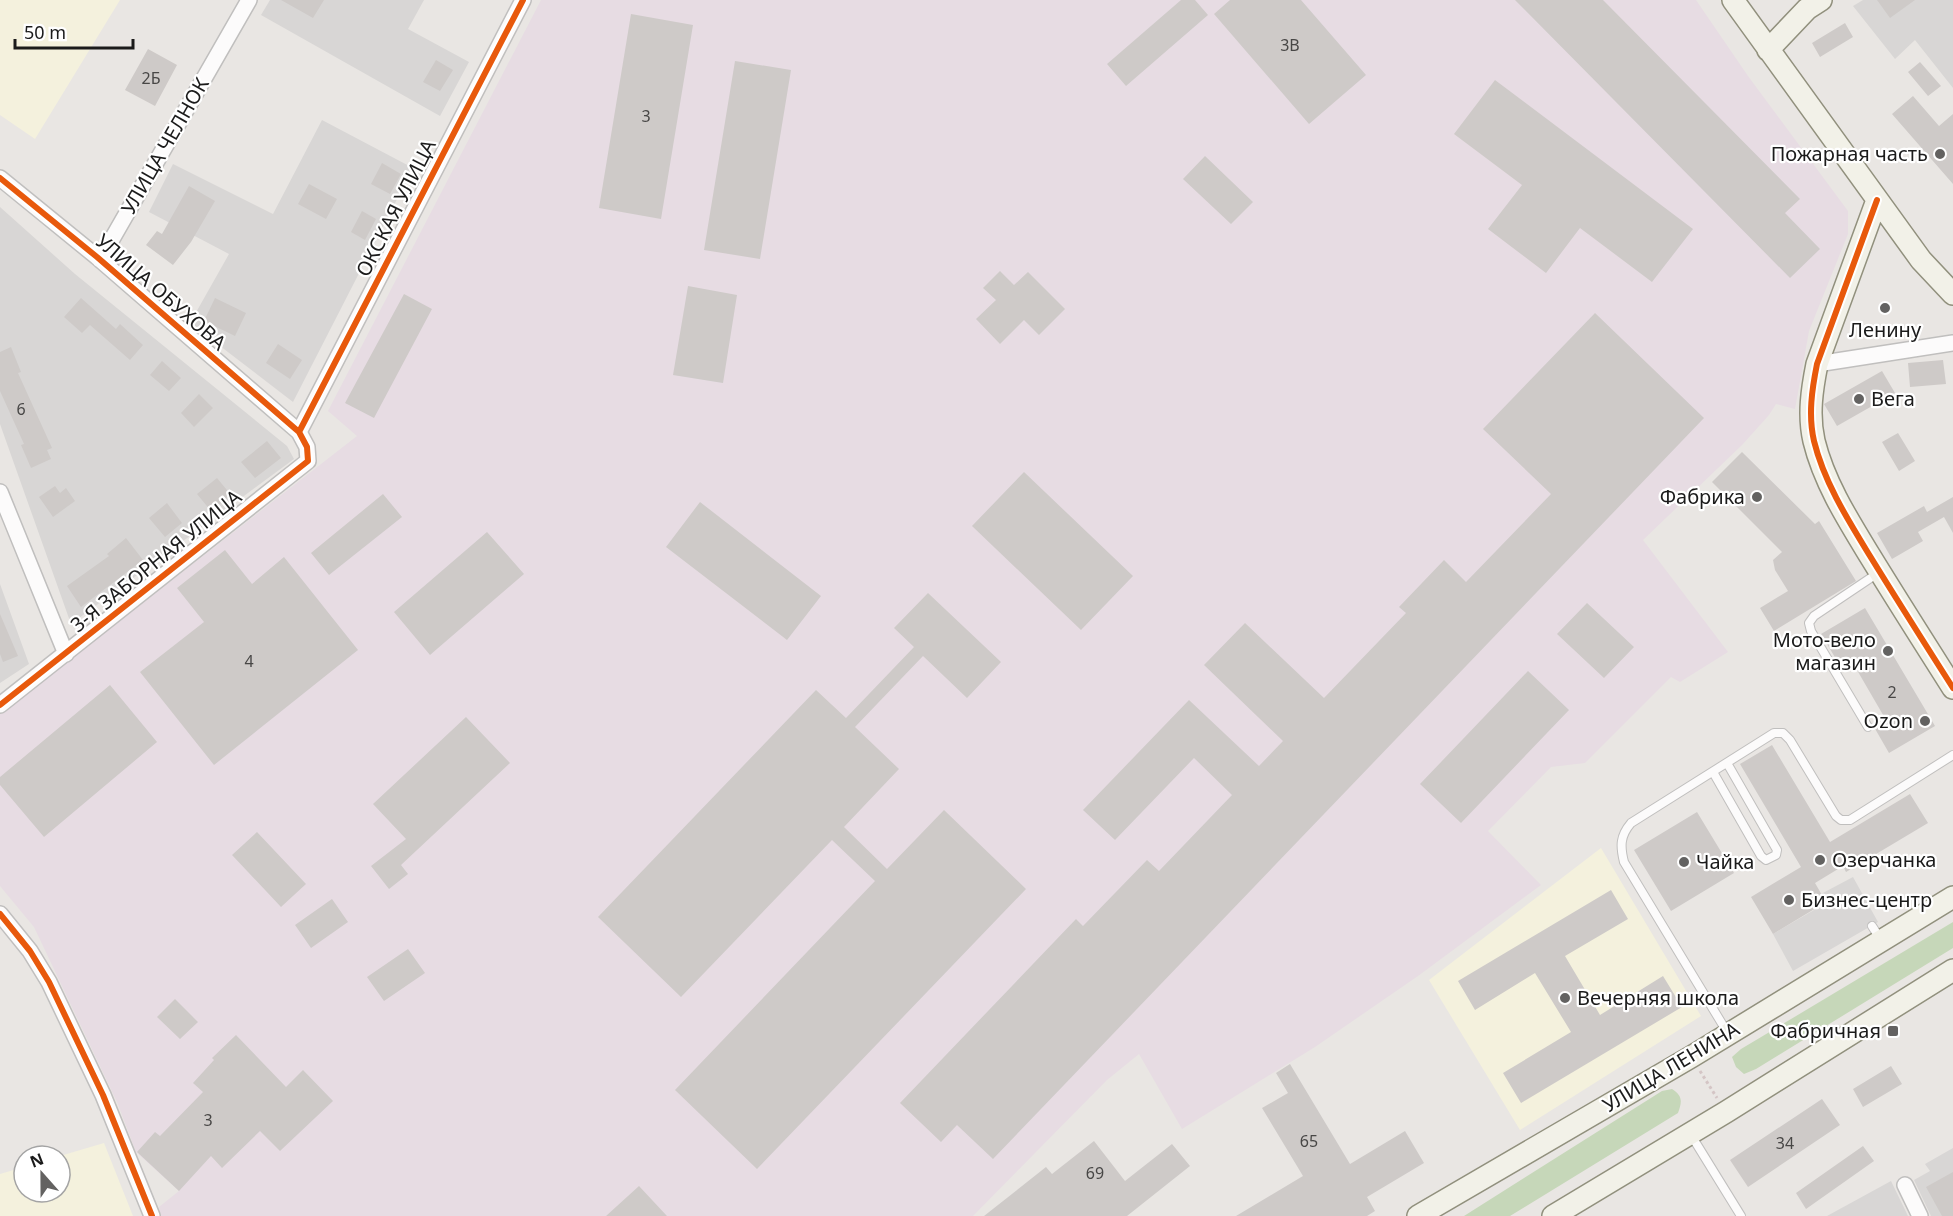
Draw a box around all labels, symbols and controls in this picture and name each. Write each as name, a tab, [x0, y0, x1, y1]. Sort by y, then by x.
scale bar	[15, 12, 134, 50]
text: 50 m	[24, 20, 66, 44]
house number: 3В	[1280, 34, 1300, 56]
house number: 2Б	[142, 67, 161, 89]
street label: УЛИЦА ЧЕЛНОК	[115, 72, 215, 219]
house number: 3	[641, 105, 651, 127]
street label: ОКСКАЯ УЛИЦА	[349, 134, 442, 281]
place label: Пожарная часть	[1771, 140, 1928, 167]
marker: Пожарная часть	[1933, 147, 1947, 161]
street label: УЛИЦА ОБУХОВА	[90, 227, 232, 356]
marker: Ленину	[1878, 301, 1892, 315]
place label: Ленину	[1849, 316, 1922, 343]
place label: Вега	[1871, 385, 1915, 412]
marker: Вега	[1852, 392, 1866, 406]
house number: 6	[16, 398, 26, 420]
street label: 3-Я ЗАБОРНАЯ УЛИЦА	[65, 483, 247, 638]
place label: Фабрика	[1660, 483, 1745, 510]
marker: Фабрика	[1750, 490, 1764, 504]
place label: Мото-вело магазин	[1773, 626, 1876, 676]
marker: Мото-вело магазин	[1881, 644, 1895, 658]
house number: 4	[244, 650, 254, 672]
house number: 2	[1887, 681, 1897, 703]
place label: Ozon	[1864, 707, 1913, 734]
marker: Ozon	[1918, 714, 1932, 728]
place label: Озерчанка	[1832, 846, 1936, 873]
place label: Чайка	[1696, 848, 1754, 875]
marker: Озерчанка	[1813, 853, 1827, 867]
marker: Чайка	[1677, 855, 1691, 869]
place label: Бизнес-центр	[1801, 886, 1932, 913]
marker: Бизнес-центр	[1782, 893, 1796, 907]
place label: Вечерняя школа	[1577, 984, 1739, 1011]
marker: Вечерняя школа	[1558, 991, 1572, 1005]
street label: УЛИЦА ЛЕНИНА	[1597, 1015, 1744, 1118]
place label: Фабричная	[1770, 1017, 1881, 1044]
marker: Фабричная	[1886, 1024, 1900, 1038]
house number: 3	[203, 1109, 213, 1131]
house number: 65	[1300, 1130, 1318, 1152]
house number: 34	[1776, 1132, 1794, 1154]
north arrow	[12, 1144, 72, 1204]
text: N	[27, 1147, 47, 1173]
house number: 69	[1086, 1162, 1104, 1184]

